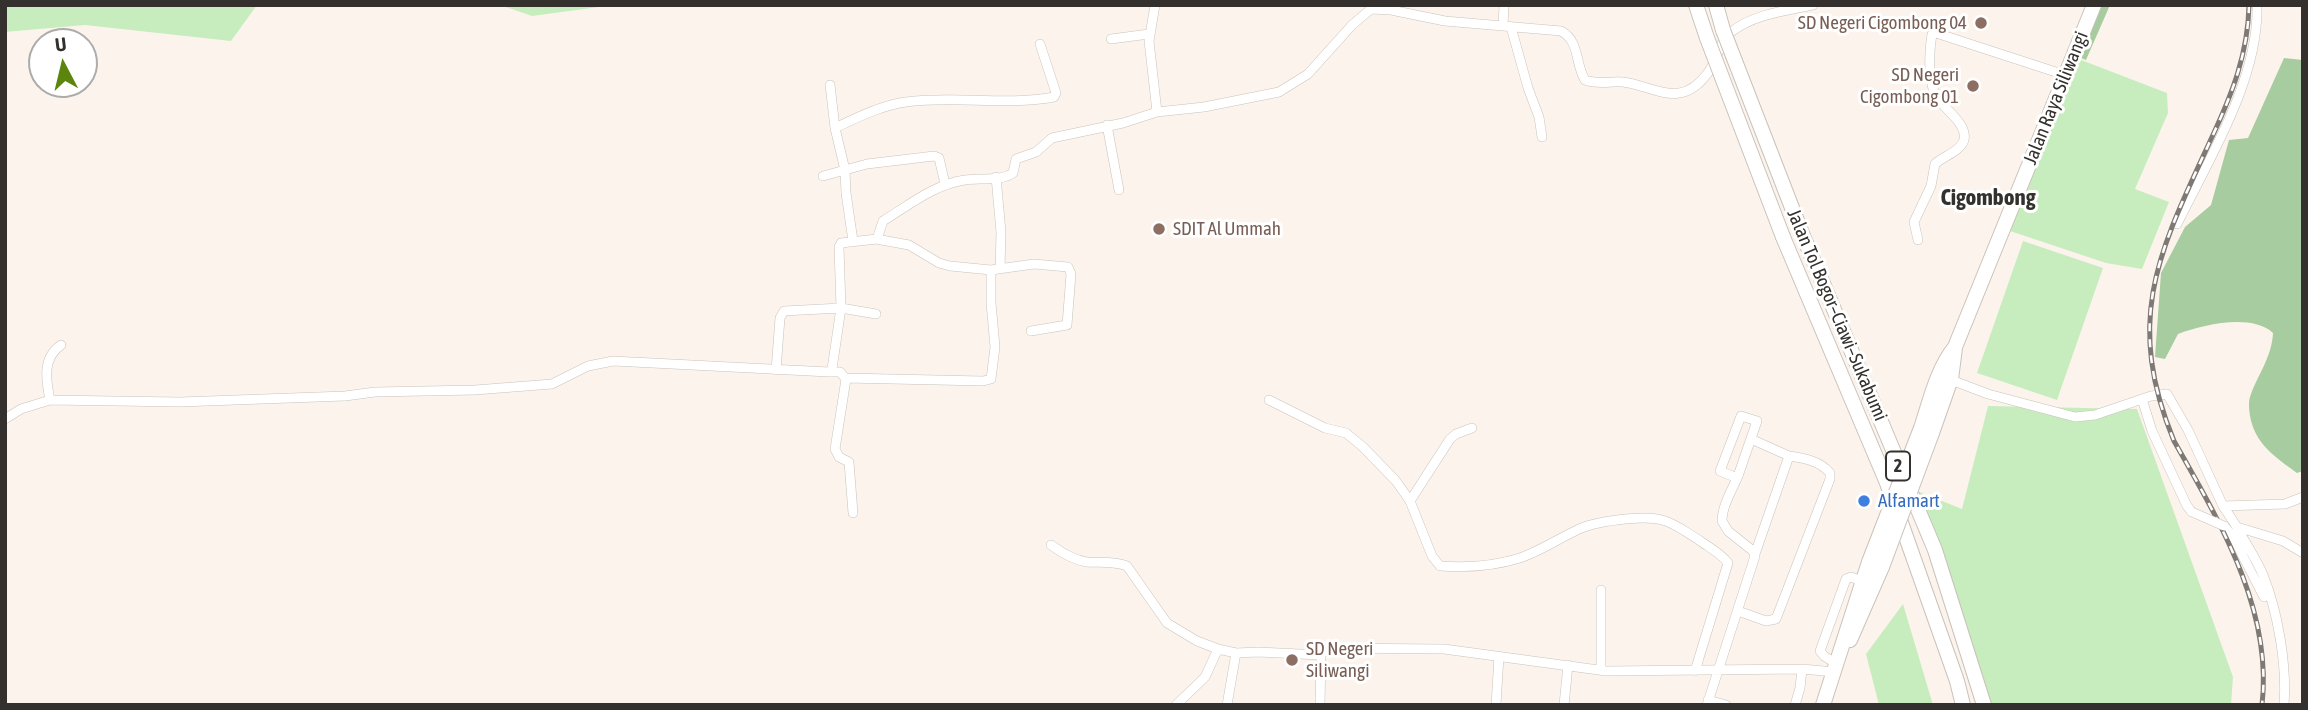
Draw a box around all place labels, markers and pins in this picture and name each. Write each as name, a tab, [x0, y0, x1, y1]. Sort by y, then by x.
place label: SD Negeri Cigombong 04	[1798, 12, 1967, 34]
marker: SD Negeri Cigombong 04	[1973, 15, 1989, 31]
place label: SD Negeri Cigombong 01	[1860, 64, 1959, 108]
marker: SD Negeri Cigombong 01	[1965, 78, 1981, 94]
place label: SDIT Al Ummah	[1173, 218, 1281, 240]
marker: SDIT Al Ummah	[1151, 221, 1167, 237]
place label: Alfamart	[1878, 490, 1940, 512]
marker: Alfamart	[1856, 493, 1872, 509]
place label: SD Negeri Siliwangi	[1306, 638, 1373, 682]
marker: SD Negeri Siliwangi	[1284, 652, 1300, 668]

